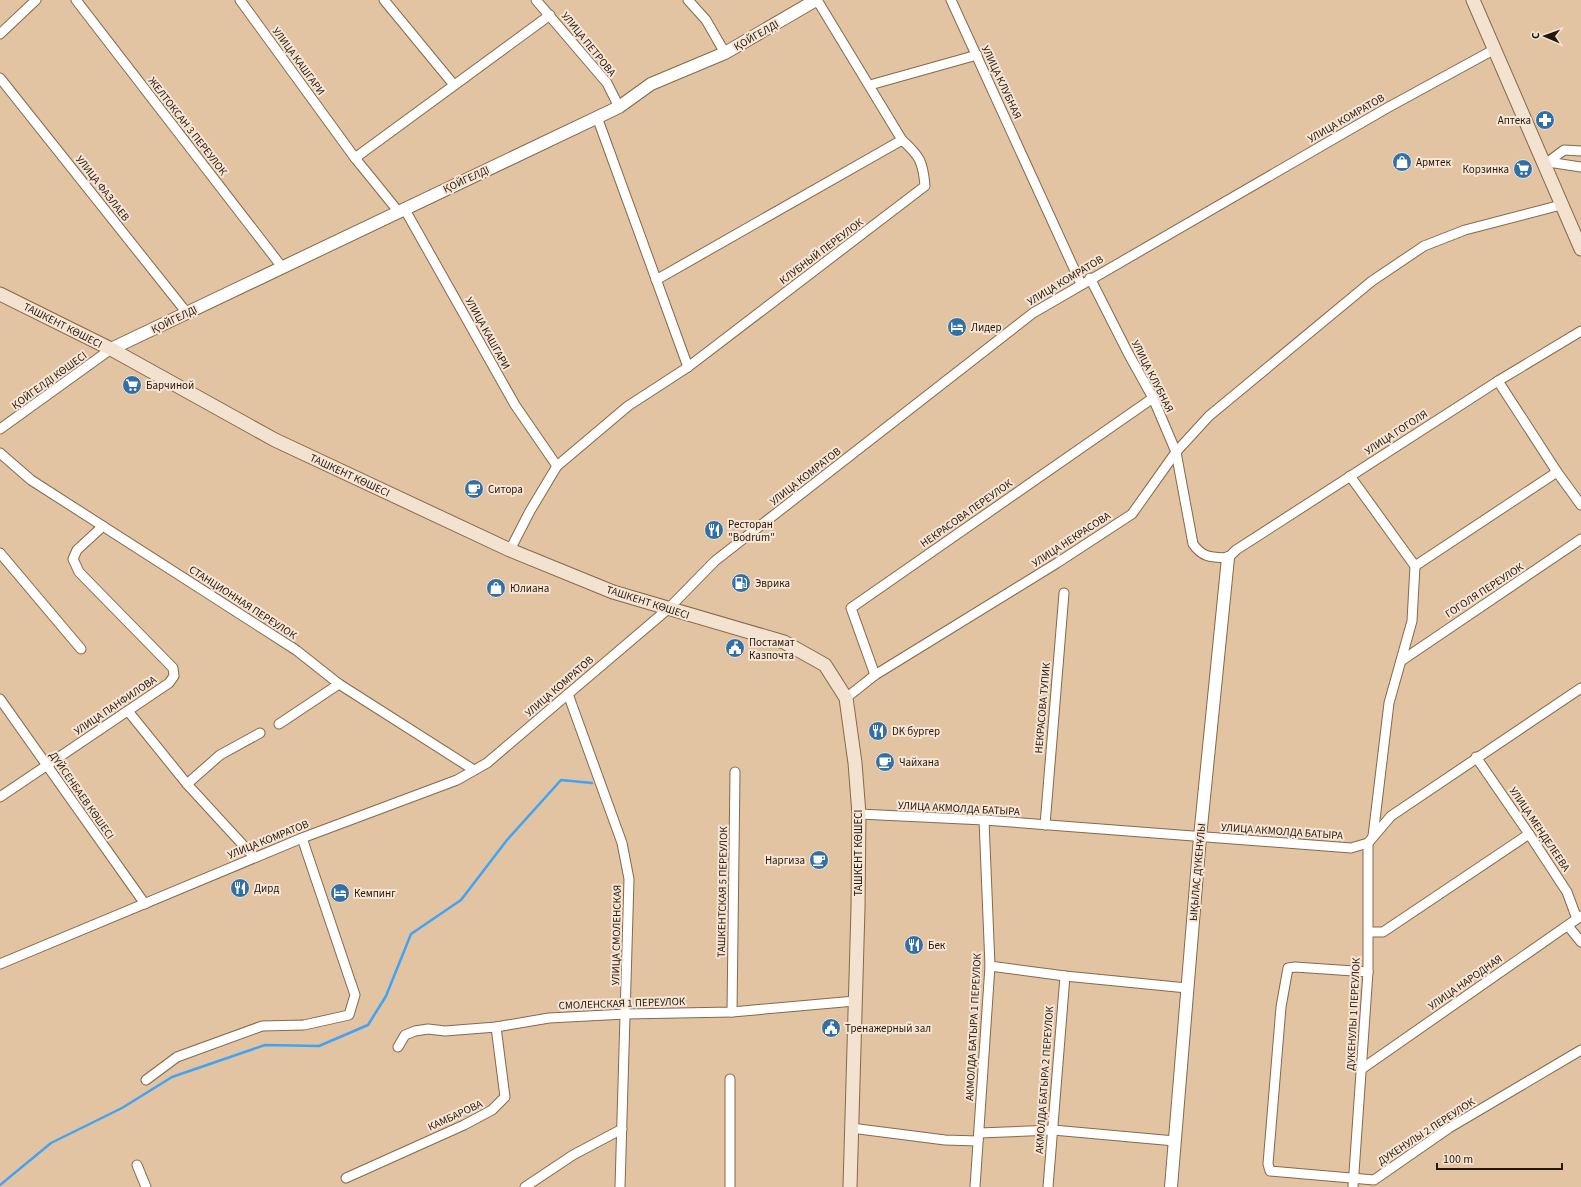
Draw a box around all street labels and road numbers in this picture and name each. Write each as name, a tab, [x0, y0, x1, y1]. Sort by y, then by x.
street label: УЛИЦА ПЕТРОВА	[558, 9, 619, 80]
street label: ҚОЙГЕЛДІ	[731, 17, 781, 54]
street label: УЛИЦА КАШГАРИ	[269, 24, 328, 98]
street label: УЛИЦА КЛУБНАЯ	[978, 43, 1025, 121]
street label: ЖЕЛТОКСАН 3 ПЕРЕУЛОК	[144, 74, 231, 179]
street label: УЛИЦА КОМРАТОВ	[1305, 90, 1388, 147]
street label: УЛИЦА ФАЗЛАЕВ	[72, 152, 133, 225]
street label: ҚОЙГЕЛДІ	[441, 162, 492, 197]
street label: КЛУБНЫЙ ПЕРЕУЛОК	[776, 215, 867, 288]
street label: УЛИЦА КОМРАТОВ	[1024, 251, 1107, 309]
street label: УЛИЦА КАШГАРИ	[461, 294, 514, 372]
street label: ТАШКЕНТ КӨШЕСІ	[21, 299, 105, 352]
street label: ҚОЙГЕЛДІ	[149, 302, 200, 337]
street label: УЛИЦА КЛУБНАЯ	[1128, 337, 1177, 415]
street label: ҚОЙГЕЛДІ КӨШЕСІ	[9, 348, 90, 413]
street label: УЛИЦА ГОГОЛЯ	[1362, 406, 1431, 458]
street label: УЛИЦА КОМРАТОВ	[767, 444, 844, 509]
street label: ТАШКЕНТ КӨШЕСІ	[307, 450, 392, 501]
street label: НЕКРАСОВА ПЕРЕУЛОК	[917, 476, 1016, 551]
street label: УЛИЦА НЕКРАСОВА	[1029, 508, 1114, 570]
street label: ГОГОЛЯ ПЕРЕУЛОК	[1442, 559, 1527, 621]
street label: СТАНЦИОННАЯ ПЕРЕУЛОК	[186, 562, 300, 643]
street label: ТАШКЕНТ КӨШЕСІ	[604, 582, 691, 623]
street label: УЛИЦА КОМРАТОВ	[522, 652, 597, 720]
street label: НЕКРАСОВА ТУПИК	[1031, 661, 1054, 754]
street label: УЛИЦА ПАНФИЛОВА	[71, 672, 160, 739]
street label: ДҮЙСЕНБАЕВ КӨШЕСІ	[46, 748, 117, 842]
street label: УЛИЦА МЕНДЕЛЕЕВА	[1506, 784, 1574, 875]
street label: УЛИЦА АКМОЛДА БАТЫРА	[898, 798, 1020, 819]
street label: ТАШКЕНТ КӨШЕСІ	[851, 810, 866, 896]
street label: УЛИЦА КОМРАТОВ	[225, 816, 312, 863]
street label: УЛИЦА АКМОЛДА БАТЫРА	[1221, 820, 1343, 843]
street label: ЫҚЫЛАС ДҮКЕНҰЛЫ	[1186, 822, 1209, 922]
street label: ТАШКЕНТСКАЯ 5 ПЕРЕУЛОК	[714, 826, 731, 958]
street label: УЛИЦА СМОЛЕНСКАЯ	[608, 885, 625, 985]
street label: УЛИЦА НАРОДНАЯ	[1425, 951, 1505, 1014]
street label: АКМОЛДА БАТЫРА 1 ПЕРЕУЛОК	[962, 952, 985, 1101]
street label: ДУКЕНУЛЫ 1 ПЕРЕУЛОК	[1343, 957, 1364, 1071]
street label: СМОЛЕНСКАЯ 1 ПЕРЕУЛОК	[558, 994, 686, 1013]
street label: АКМОЛДА БАТЫРА 2 ПЕРЕУЛОК	[1032, 1005, 1057, 1154]
street label: ДУКЕНУЛЫ 2 ПЕРЕУЛОК	[1375, 1094, 1478, 1168]
street label: КАМБАРОВА	[425, 1096, 485, 1135]

